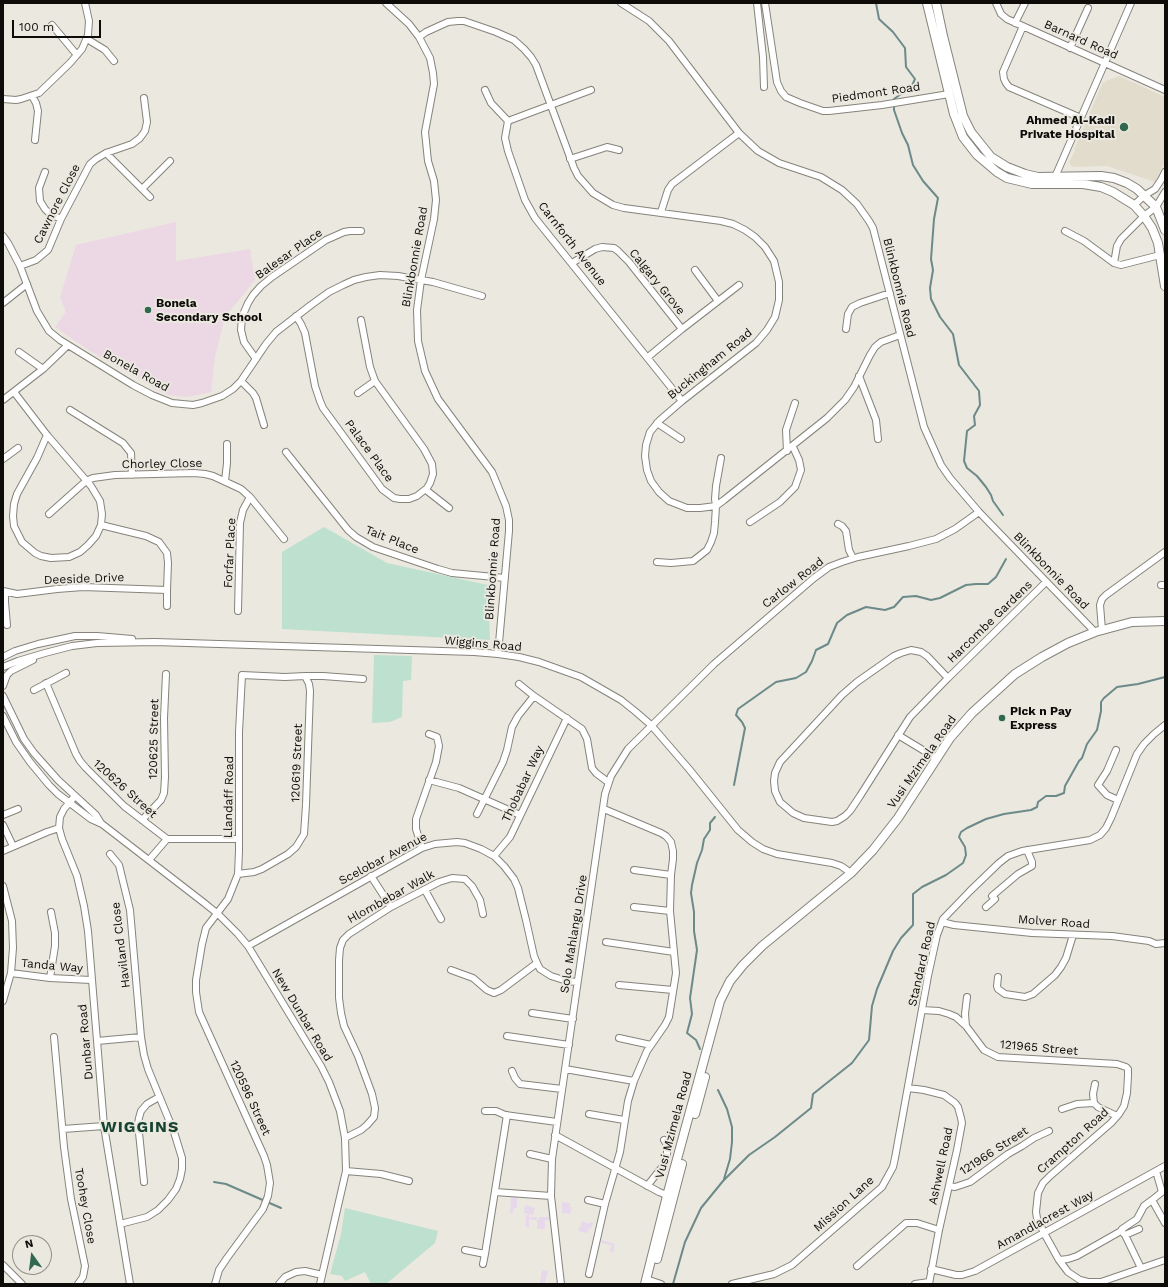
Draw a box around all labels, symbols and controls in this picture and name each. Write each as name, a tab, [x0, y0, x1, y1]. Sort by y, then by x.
scale bar	[14, 12, 103, 38]
street label: Barnard Road	[1042, 17, 1120, 63]
text: 100 m	[19, 20, 54, 34]
street label: Piedmont Road	[831, 80, 921, 106]
place label: Ahmed Al-Kadi Private Hospital	[1020, 113, 1115, 141]
marker: Ahmed Al-Kadi Private Hospital	[1118, 121, 1130, 133]
street label: Cawnore Close	[31, 162, 83, 246]
street label: Carnforth Avenue	[535, 199, 609, 289]
street label: Blinkbonnie Road	[399, 206, 431, 308]
street label: Balesar Place	[253, 226, 325, 282]
street label: Blinkbonnie Road	[880, 237, 918, 339]
street label: Calgary Grove	[626, 246, 688, 318]
place label: Bonela Secondary School	[156, 296, 262, 324]
marker: Bonela Secondary School	[143, 305, 153, 315]
street label: Buckingham Road	[665, 325, 755, 403]
street label: Bonela Road	[100, 347, 172, 395]
street label: Palace Place	[342, 417, 396, 485]
street label: Chorley Close	[122, 456, 202, 472]
street label: Forfar Place	[221, 518, 239, 588]
street label: Blinkbonnie Road	[482, 518, 504, 620]
street label: Tait Place	[363, 523, 421, 557]
street label: Blinkbonnie Road	[1010, 529, 1092, 613]
street label: Carlow Road	[759, 555, 827, 611]
street label: Deeside Drive	[44, 570, 124, 588]
street label: Harcombe Gardens	[945, 578, 1035, 666]
street label: Wiggins Road	[444, 633, 522, 655]
street label: 120625 Street	[146, 699, 162, 779]
place label: Pick n Pay Express	[1010, 704, 1071, 732]
street label: Vusi Mzimela Road	[884, 713, 960, 811]
marker: Pick n Pay Express	[997, 713, 1007, 723]
street label: 120619 Street	[288, 723, 306, 803]
street label: Thobabar Way	[499, 743, 547, 825]
street label: Llandaff Road	[221, 756, 237, 838]
street label: 120626 Street	[90, 757, 160, 821]
street label: Scelobar Avenue	[336, 830, 430, 888]
street label: Hlombebar Walk	[345, 867, 437, 927]
street label: Solo Mahlangu Drive	[558, 874, 590, 994]
street label: Haviland Close	[109, 901, 133, 989]
street label: Molver Road	[1017, 912, 1091, 932]
street label: Standard Road	[905, 920, 939, 1008]
street label: Tanda Way	[20, 956, 84, 976]
street label: New Dunbar Road	[269, 966, 335, 1064]
street label: Dunbar Road	[76, 1003, 96, 1081]
street label: 121965 Street	[999, 1037, 1079, 1059]
street label: 120596 Street	[226, 1058, 274, 1138]
street label: Vusi Mzimela Road	[653, 1070, 695, 1180]
street label: Crampton Road	[1034, 1105, 1112, 1177]
district label: WIGGINS	[101, 1117, 179, 1137]
street label: 121966 Street	[957, 1124, 1031, 1178]
street label: Ashwell Road	[926, 1126, 956, 1206]
street label: Toohey Close	[71, 1167, 99, 1245]
street label: Mission Lane	[811, 1173, 877, 1235]
street label: Amandlacrest Way	[994, 1187, 1096, 1253]
north arrow	[12, 1235, 52, 1275]
text: N	[24, 1237, 35, 1251]

